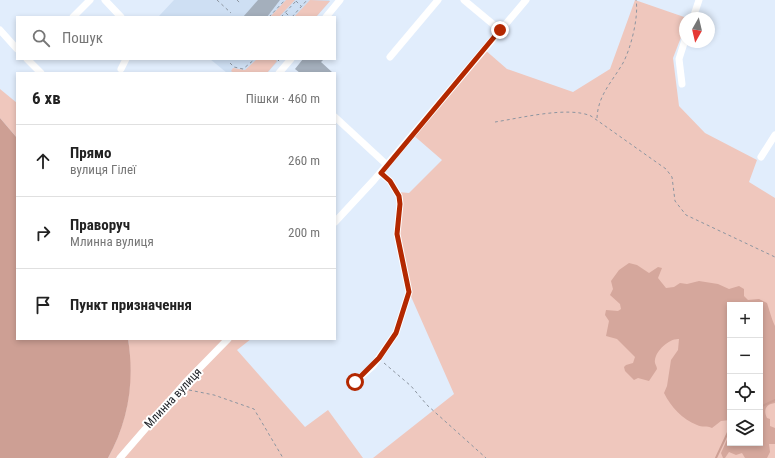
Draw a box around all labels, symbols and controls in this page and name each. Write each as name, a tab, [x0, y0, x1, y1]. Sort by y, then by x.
north arrow	[679, 12, 715, 48]
search box	[16, 16, 336, 60]
route end	[491, 21, 509, 39]
icon: search	[30, 27, 52, 49]
text: Пошук	[62, 29, 103, 47]
text: 6 хв	[32, 88, 61, 108]
text: Пішки · 460 m	[246, 91, 320, 106]
text: Прямо	[70, 144, 111, 162]
icon: ahead	[32, 150, 54, 172]
text: 260 m	[288, 153, 320, 168]
text: вулиця Гілеї	[70, 162, 136, 177]
text: Праворуч	[70, 216, 130, 234]
icon: right	[32, 222, 54, 244]
text: 200 m	[288, 225, 320, 240]
text: Млинна вулиця	[70, 234, 154, 249]
icon: arrive	[32, 294, 54, 316]
text: Пункт призначення	[70, 296, 192, 314]
map controls	[727, 302, 763, 446]
button: +	[727, 302, 763, 338]
button: −	[727, 338, 763, 374]
street label: Млинна вулиця	[142, 365, 204, 431]
route start	[346, 373, 364, 391]
button: locate	[727, 374, 763, 410]
button: layers	[727, 410, 763, 446]

